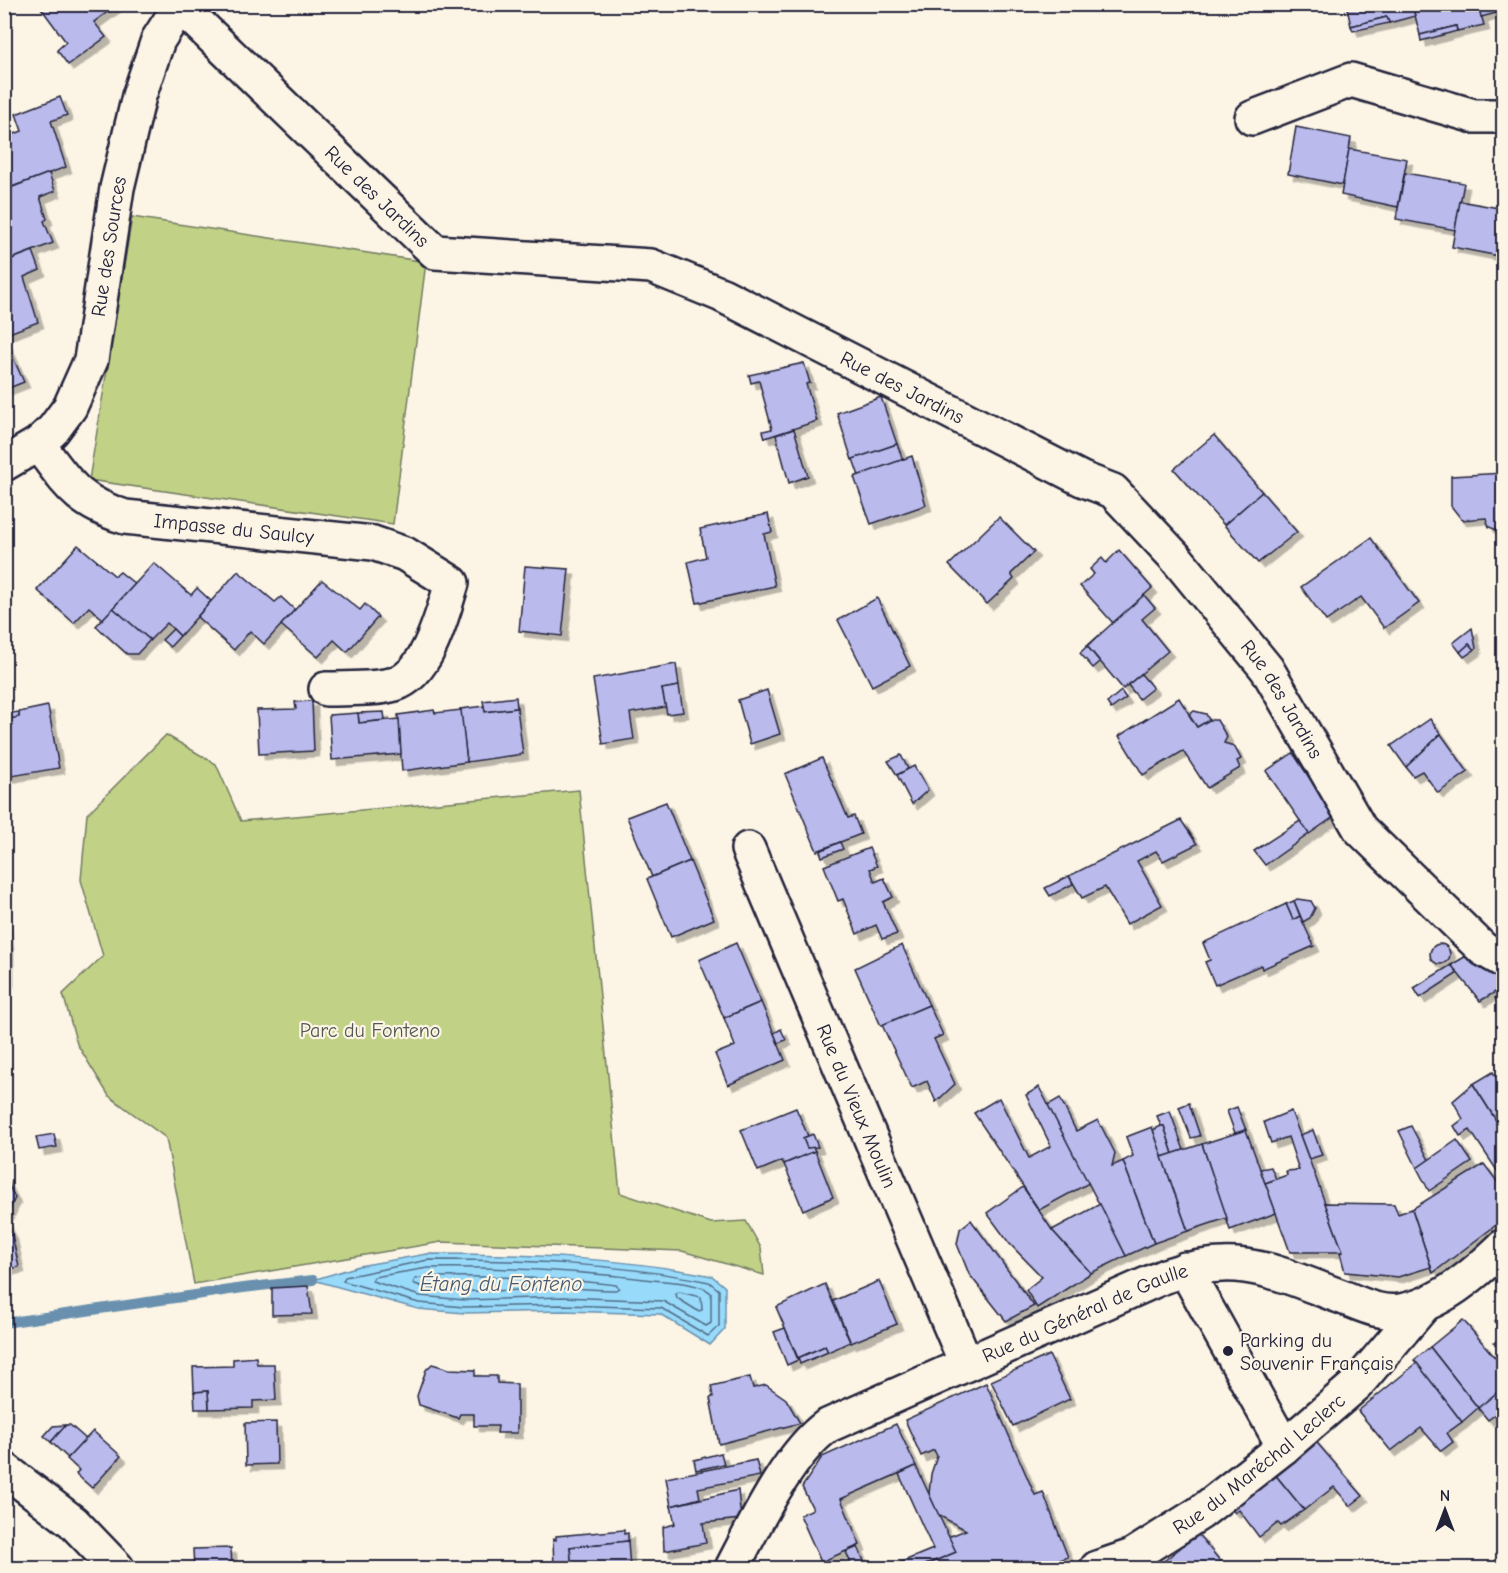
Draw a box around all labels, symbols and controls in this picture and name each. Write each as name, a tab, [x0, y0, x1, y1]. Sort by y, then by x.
street label: Rue des Jardins	[320, 141, 434, 252]
street label: Rue des Sources	[86, 174, 131, 318]
street label: Rue des Jardins	[837, 346, 968, 428]
street label: Impasse du Saulcy	[153, 509, 315, 548]
street label: Rue des Jardins	[1236, 635, 1328, 762]
park label: Parc du Fonteno	[300, 1019, 440, 1042]
street label: Rue du Vieux Moulin	[812, 1020, 902, 1191]
street label: Rue du Général de Gaulle	[979, 1258, 1190, 1367]
water label: Étang du Fonteno	[420, 1271, 582, 1296]
place label: Parking du Souvenir Français	[1240, 1329, 1393, 1375]
marker: Parking du Souvenir Français	[1221, 1344, 1235, 1358]
street label: Rue du Maréchal Leclerc	[1168, 1388, 1350, 1539]
north arrow	[1415, 1480, 1475, 1540]
text: N	[1440, 1487, 1450, 1505]

